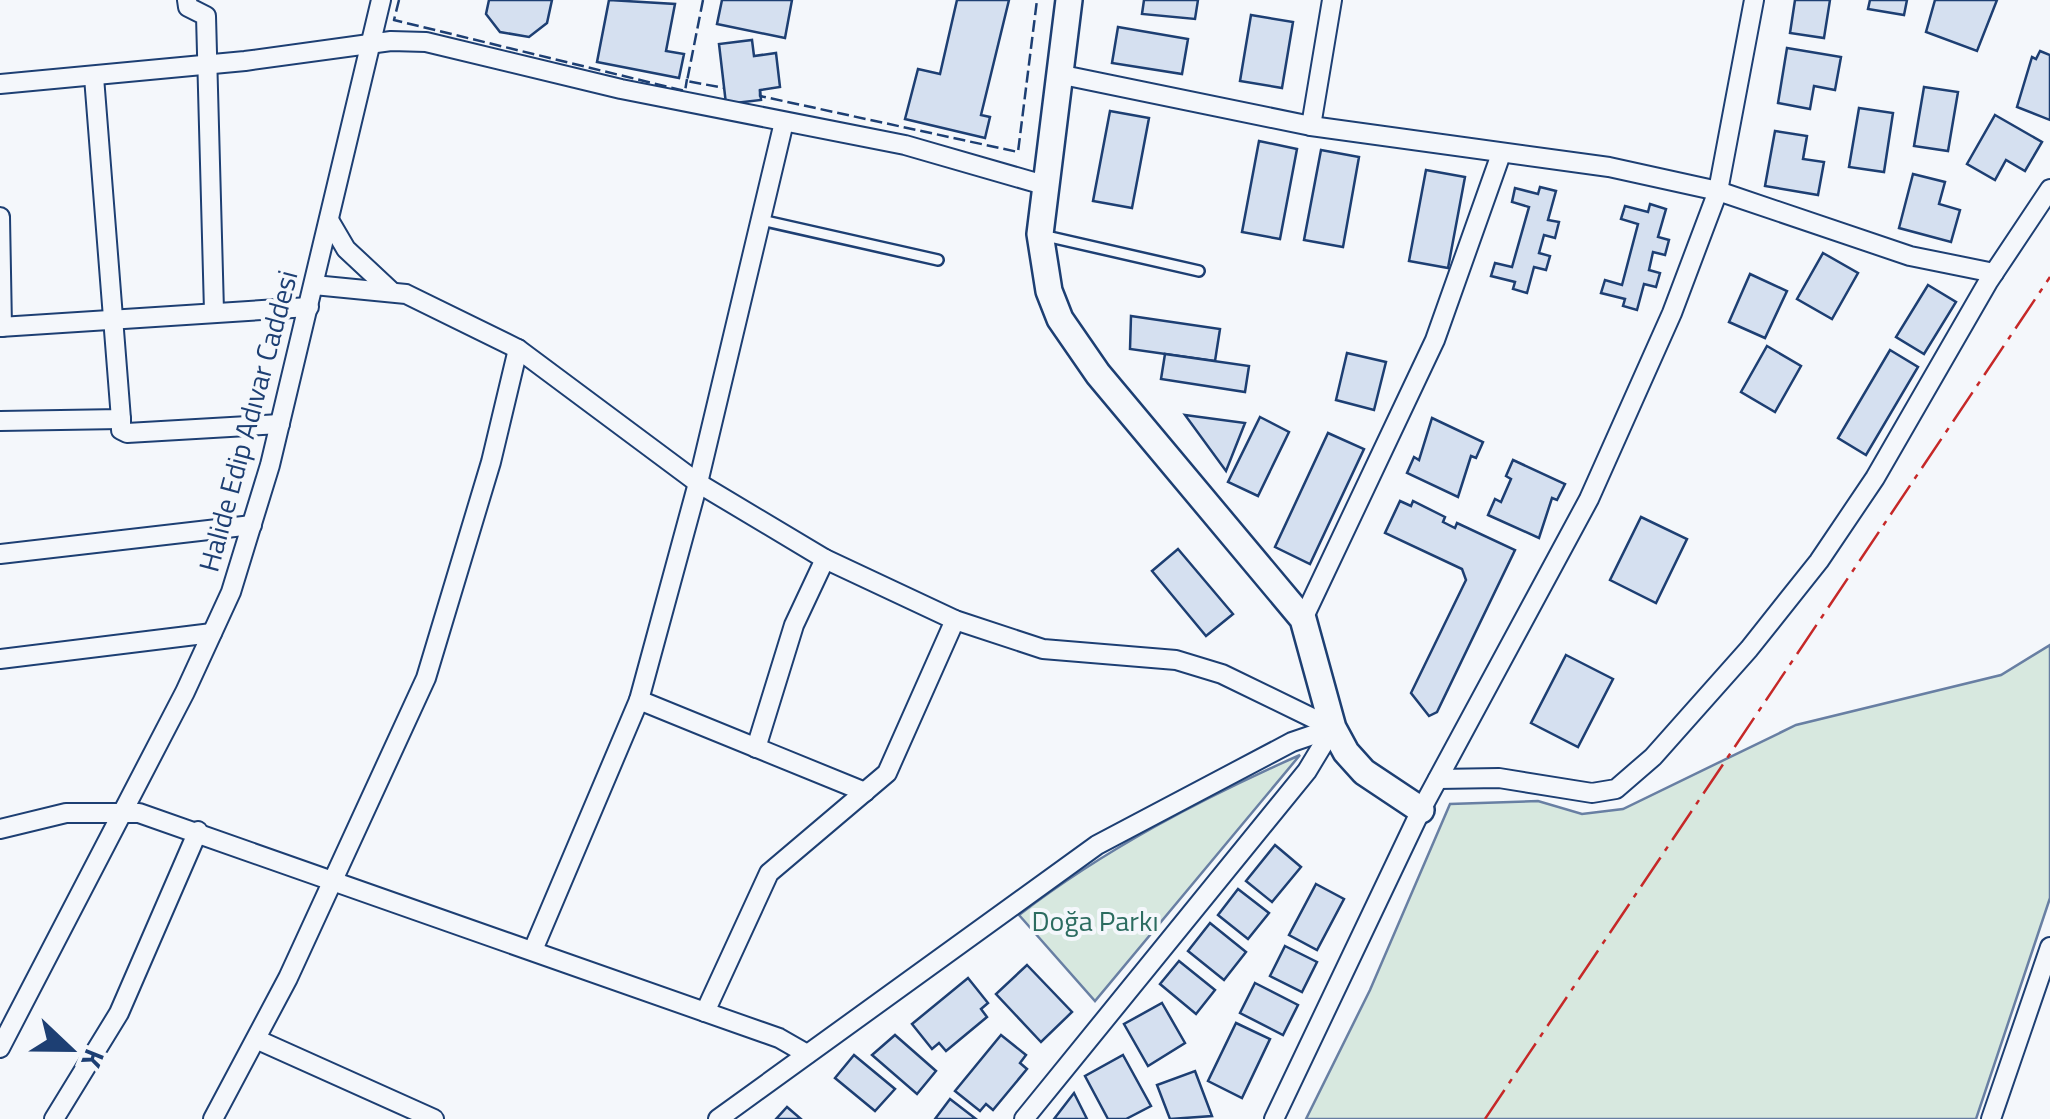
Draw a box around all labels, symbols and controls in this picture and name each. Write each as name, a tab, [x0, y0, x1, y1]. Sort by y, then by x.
street label: Halide Edip Adıvar Caddesi	[187, 265, 308, 576]
park label: Doğa Parkı	[1031, 899, 1159, 942]
north arrow	[20, 999, 120, 1099]
text: K	[70, 1043, 117, 1075]

